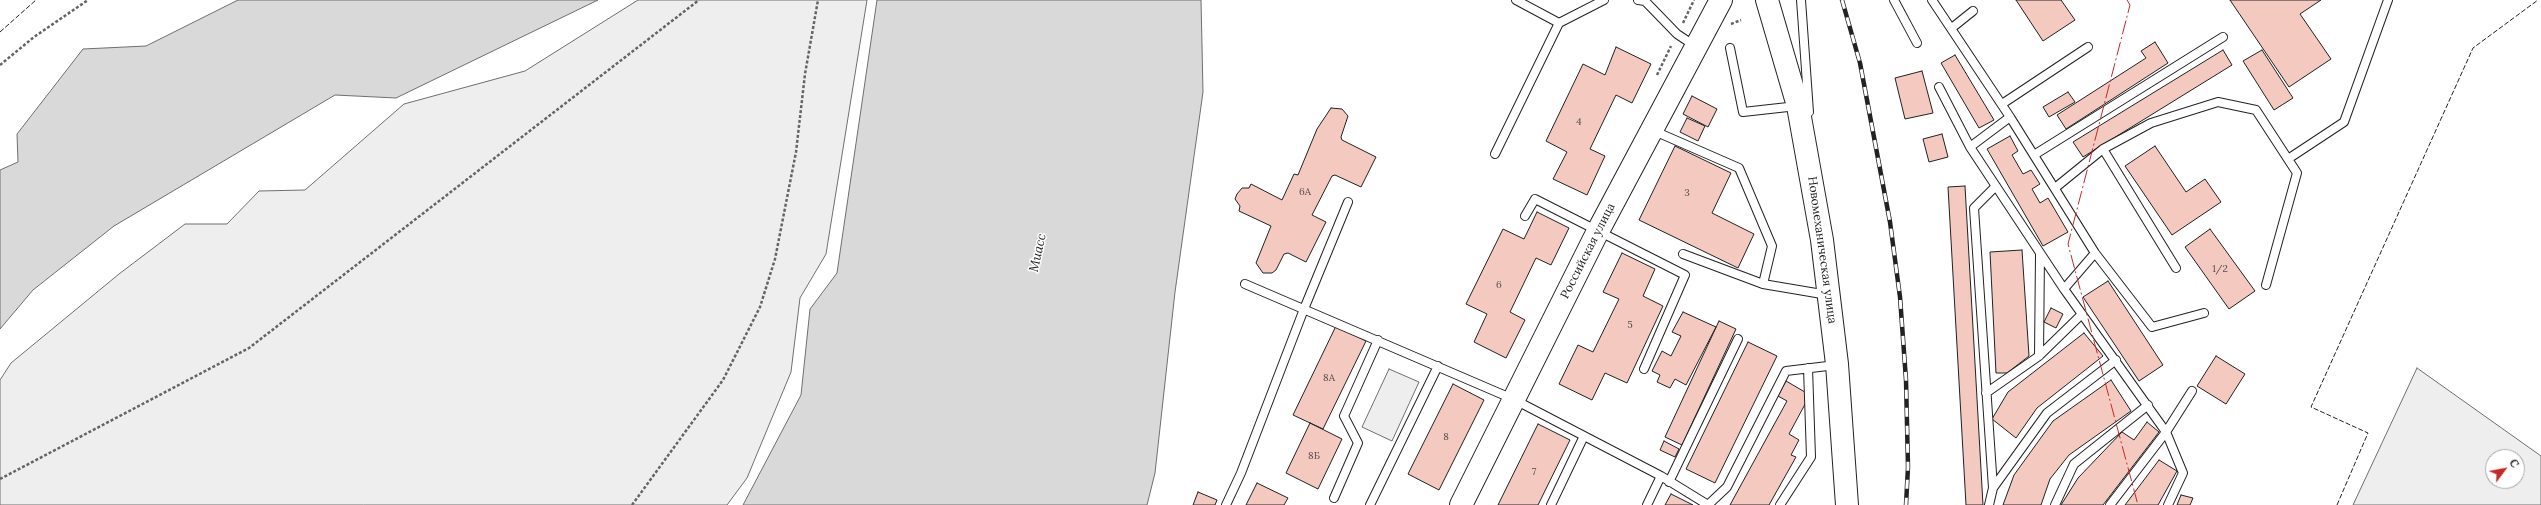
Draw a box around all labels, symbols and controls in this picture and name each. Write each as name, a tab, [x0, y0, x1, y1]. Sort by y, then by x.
house number: 4	[1576, 116, 1582, 128]
street label: Новомеханическая улица	[1805, 175, 1839, 325]
house number: 6А	[1299, 186, 1311, 198]
house number: 3	[1684, 187, 1690, 199]
street label: Российская улица	[1558, 201, 1618, 301]
water label: Миасс	[1026, 232, 1050, 274]
house number: 1/2	[2212, 263, 2228, 275]
house number: 6	[1496, 279, 1502, 291]
house number: 5	[1627, 319, 1633, 331]
house number: 8А	[1323, 372, 1335, 384]
house number: 8	[1443, 431, 1449, 443]
north arrow	[2485, 449, 2525, 489]
house number: 8Б	[1308, 450, 1320, 462]
text: С	[2506, 456, 2522, 470]
house number: 7	[1532, 466, 1536, 478]

